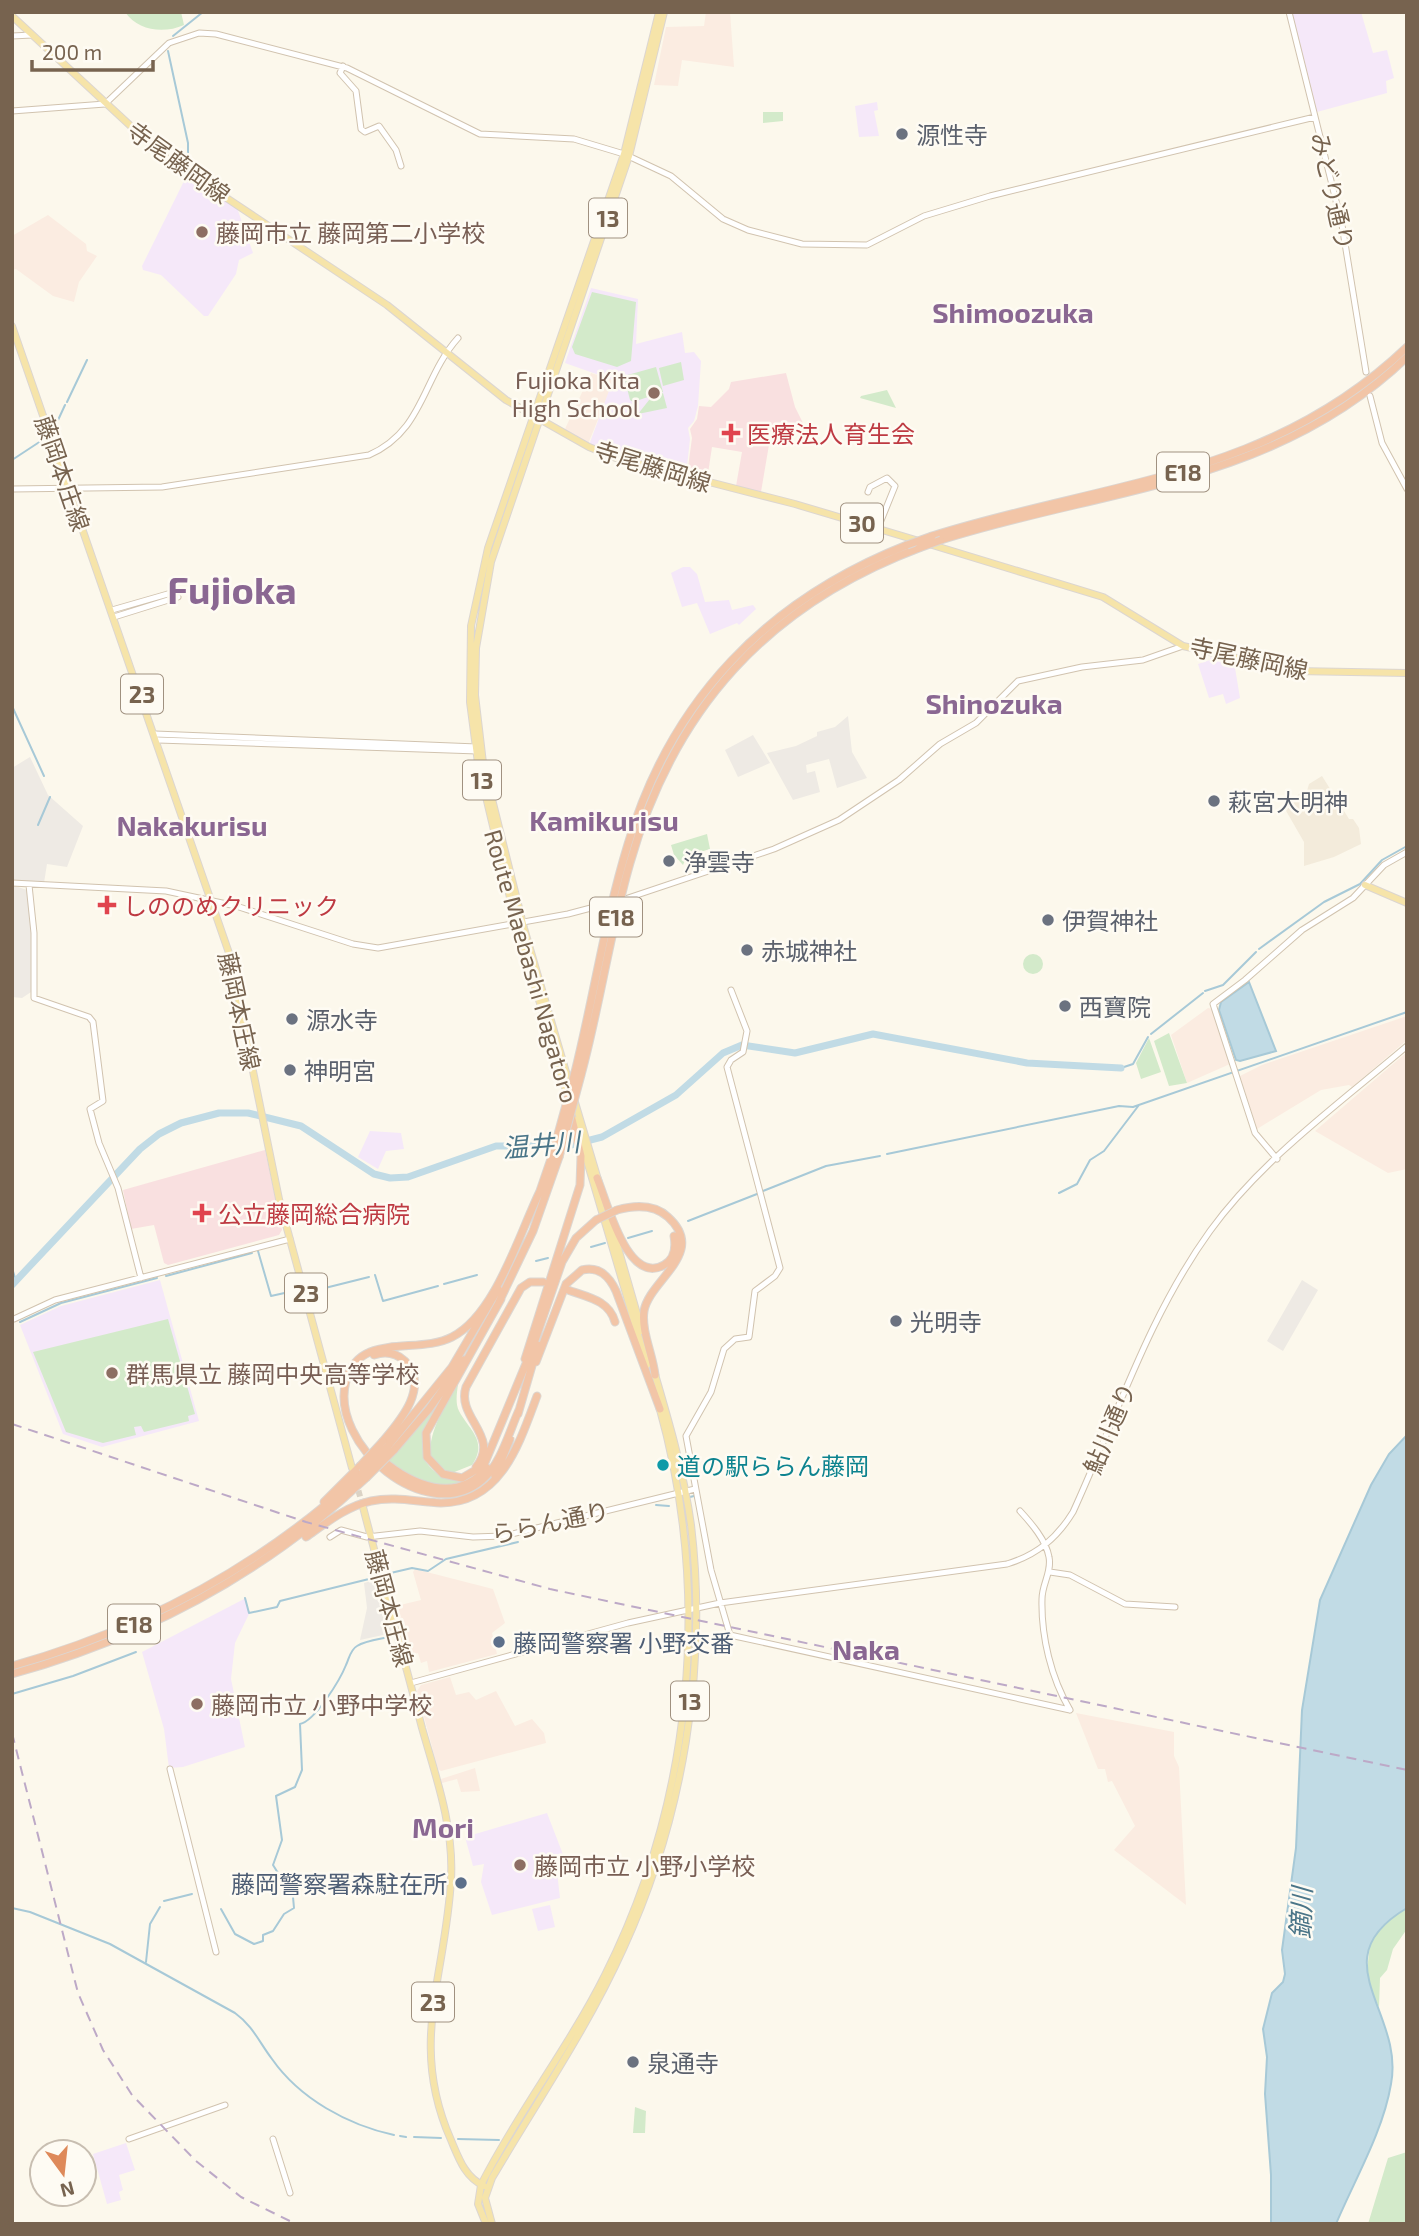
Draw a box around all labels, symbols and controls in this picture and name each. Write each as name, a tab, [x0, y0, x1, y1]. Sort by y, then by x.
scale bar	[32, 28, 152, 72]
text: 200 m	[42, 39, 102, 64]
street label: 寺尾藤岡線	[122, 115, 236, 209]
place label: 源性寺	[916, 120, 988, 149]
marker: 源性寺	[894, 126, 910, 142]
street label: みどり通り	[1305, 129, 1361, 253]
road number: 13	[589, 198, 627, 238]
place label: 藤岡市立 藤岡第二小学校	[216, 218, 485, 247]
marker: 藤岡市立 藤岡第二小学校	[194, 224, 210, 240]
district label: Shimoozuka	[932, 295, 1094, 329]
place label: Fujioka Kita High School	[512, 365, 640, 422]
marker: Fujioka Kita High School	[646, 385, 662, 401]
street label: 藤岡本庄線	[30, 412, 96, 534]
place label: 医療法人育生会	[747, 419, 915, 448]
marker: 医療法人育生会	[721, 423, 741, 443]
street label: 寺尾藤岡線	[591, 435, 715, 497]
road number: E18	[1157, 452, 1209, 492]
road number: 30	[841, 503, 883, 542]
district label: Fujioka	[167, 566, 297, 612]
street label: 寺尾藤岡線	[1187, 631, 1311, 685]
road number: 23	[121, 674, 163, 714]
district label: Shinozuka	[925, 686, 1063, 720]
road number: 13	[463, 760, 501, 800]
place label: 萩宮大明神	[1228, 787, 1348, 816]
marker: 萩宮大明神	[1206, 793, 1222, 809]
district label: Kamikurisu	[529, 803, 679, 837]
district label: Nakakurisu	[116, 808, 268, 842]
street label: Route Maebashi Nagatoro	[479, 826, 585, 1106]
place label: 浄雲寺	[683, 847, 755, 876]
marker: 浄雲寺	[661, 853, 677, 869]
place label: しののめクリニック	[123, 891, 339, 920]
marker: しののめクリニック	[97, 895, 117, 915]
road number: E18	[590, 898, 642, 936]
place label: 伊賀神社	[1062, 906, 1158, 935]
marker: 伊賀神社	[1040, 912, 1056, 928]
place label: 赤城神社	[761, 936, 857, 965]
marker: 赤城神社	[739, 942, 755, 958]
street label: 藤岡本庄線	[213, 949, 267, 1073]
place label: 西寶院	[1079, 992, 1151, 1021]
marker: 西寶院	[1057, 998, 1073, 1014]
place label: 源水寺	[306, 1005, 378, 1034]
marker: 源水寺	[284, 1011, 300, 1027]
place label: 神明宮	[304, 1056, 376, 1085]
marker: 神明宮	[282, 1062, 298, 1078]
water label: 温井川	[501, 1125, 584, 1163]
place label: 公立藤岡総合病院	[218, 1199, 410, 1228]
marker: 公立藤岡総合病院	[192, 1203, 212, 1223]
road number: 23	[285, 1274, 327, 1312]
place label: 光明寺	[910, 1307, 982, 1336]
marker: 光明寺	[888, 1313, 904, 1329]
place label: 群馬県立 藤岡中央高等学校	[126, 1359, 419, 1388]
marker: 群馬県立 藤岡中央高等学校	[104, 1365, 120, 1381]
street label: 鮎川通り	[1077, 1378, 1141, 1478]
place label: 道の駅ららん藤岡	[677, 1451, 869, 1480]
marker: 道の駅ららん藤岡	[655, 1457, 671, 1473]
street label: ららん通り	[488, 1495, 612, 1549]
street label: 藤岡本庄線	[360, 1546, 420, 1670]
road number: E18	[108, 1604, 160, 1644]
place label: 藤岡警察署 小野交番	[513, 1628, 734, 1657]
district label: Naka	[832, 1632, 900, 1666]
marker: 藤岡警察署 小野交番	[491, 1634, 507, 1650]
road number: 13	[671, 1682, 709, 1720]
place label: 藤岡市立 小野中学校	[211, 1690, 432, 1719]
marker: 藤岡市立 小野中学校	[189, 1696, 205, 1712]
district label: Mori	[412, 1810, 474, 1844]
place label: 藤岡市立 小野小学校	[534, 1851, 755, 1880]
marker: 藤岡市立 小野小学校	[512, 1857, 528, 1873]
place label: 藤岡警察署森駐在所	[231, 1869, 447, 1898]
marker: 藤岡警察署森駐在所	[453, 1875, 469, 1891]
water label: 鏑川	[1284, 1883, 1317, 1940]
road number: 23	[412, 1982, 454, 2022]
place label: 泉通寺	[647, 2048, 719, 2077]
marker: 泉通寺	[625, 2054, 641, 2070]
north arrow	[28, 2138, 98, 2208]
text: N	[58, 2177, 77, 2203]

